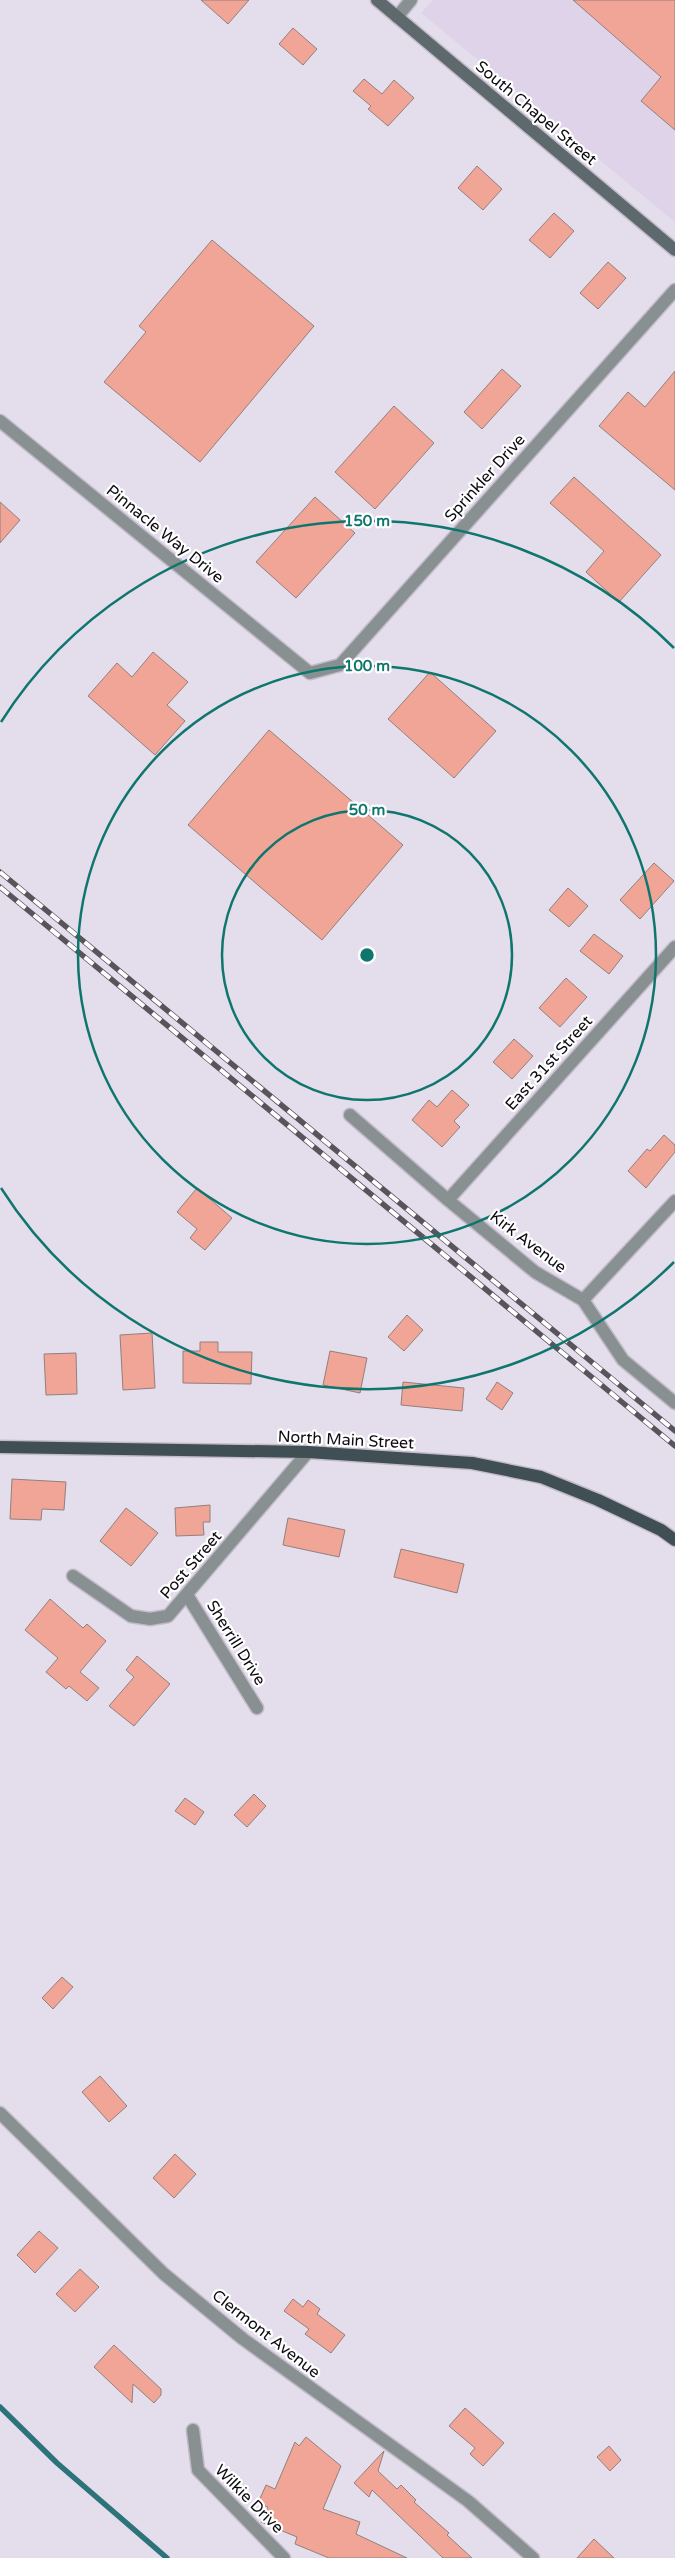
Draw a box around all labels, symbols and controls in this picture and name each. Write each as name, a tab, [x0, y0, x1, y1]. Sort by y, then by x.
street label: South Chapel Street	[471, 56, 601, 170]
street label: Sprinkler Drive	[440, 430, 530, 526]
street label: Pinnacle Way Drive	[102, 480, 228, 588]
text: 150 m	[344, 512, 390, 530]
text: 100 m	[344, 657, 390, 675]
text: 50 m	[349, 801, 385, 819]
centre of rings	[358, 946, 376, 964]
street label: East 31st Street	[501, 1011, 597, 1115]
street label: Kirk Avenue	[486, 1207, 570, 1277]
street label: North Main Street	[277, 1426, 415, 1454]
street label: Post Street	[156, 1527, 226, 1603]
street label: Sherrill Drive	[202, 1597, 270, 1689]
street label: Clermont Avenue	[208, 2286, 324, 2382]
street label: Wilkie Drive	[210, 2460, 288, 2538]

